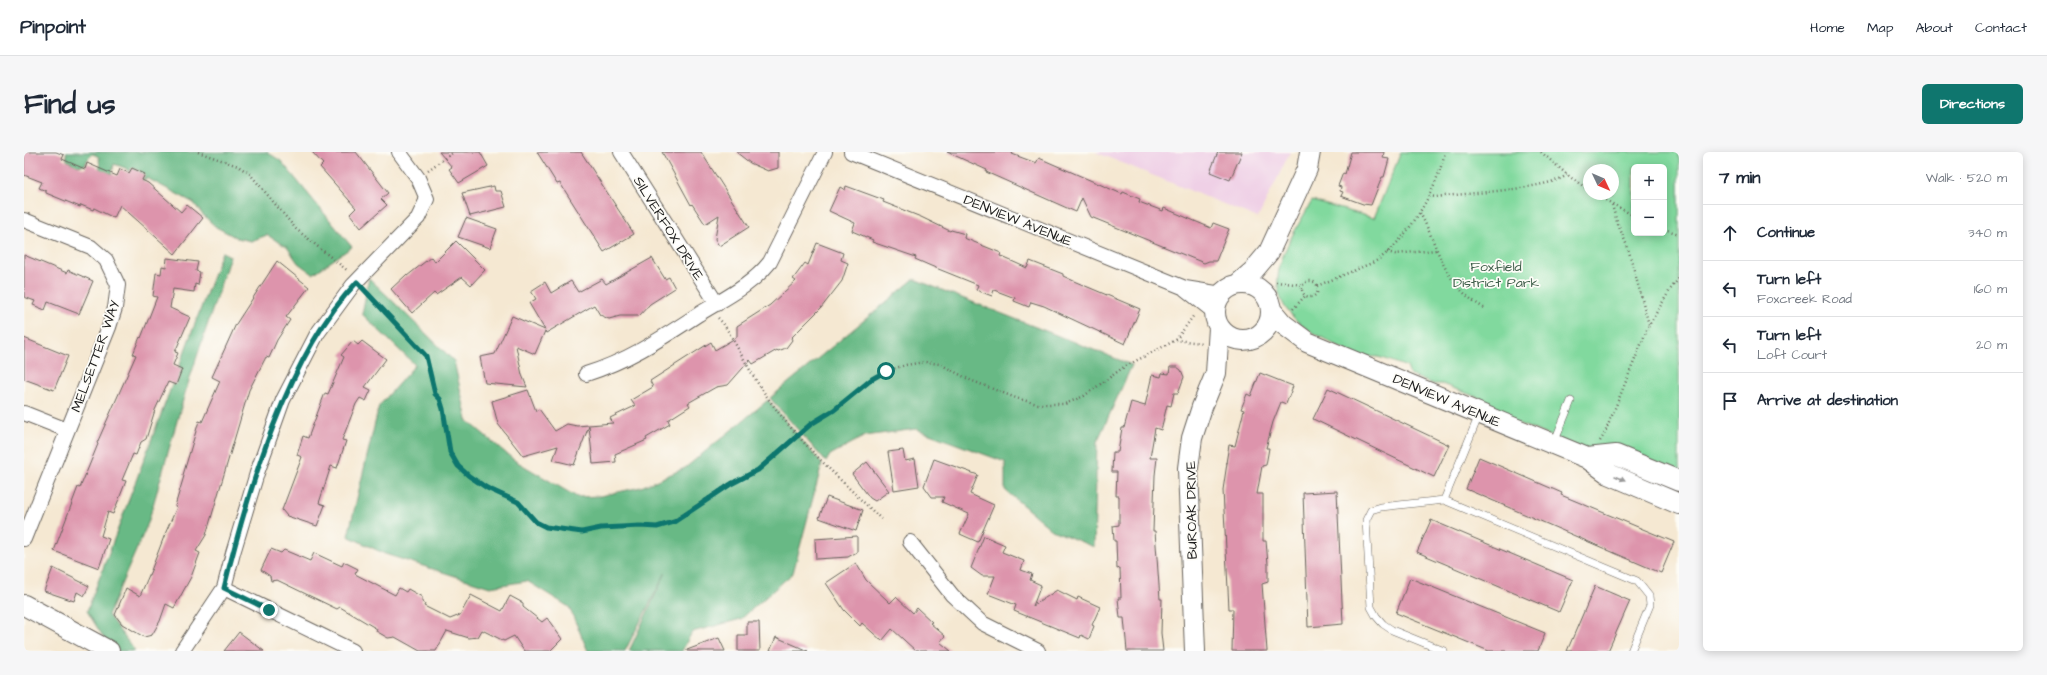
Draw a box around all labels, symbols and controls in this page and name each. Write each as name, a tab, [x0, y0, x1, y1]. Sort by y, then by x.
text: Pinpoint	[20, 14, 86, 41]
text: Home	[1810, 18, 1845, 38]
text: Map	[1867, 18, 1893, 38]
text: About	[1915, 18, 1953, 38]
text: Contact	[1975, 18, 2027, 38]
button: Directions	[1922, 84, 2023, 124]
text: Find us	[24, 85, 115, 124]
north arrow	[1583, 164, 1619, 200]
map controls	[1631, 164, 1667, 236]
button: +	[1631, 164, 1667, 200]
text: 7 min	[1719, 166, 1761, 190]
text: Walk · 520 m	[1926, 169, 2007, 187]
street label: SILVERFOX DRIVE	[628, 173, 709, 285]
street label: DENVIEW AVENUE	[961, 190, 1075, 252]
button: −	[1631, 200, 1667, 236]
icon: ahead	[1719, 222, 1741, 244]
text: Continue	[1757, 222, 1815, 243]
text: 340 m	[1968, 224, 2007, 242]
park label: Foxfield District Park	[1453, 257, 1540, 293]
text: Turn left	[1757, 269, 1821, 290]
icon: left	[1719, 278, 1741, 300]
text: 160 m	[1974, 280, 2007, 298]
text: Foxcreek Road	[1757, 290, 1852, 308]
street label: MELSETTER WAY	[66, 297, 126, 415]
text: Turn left	[1757, 325, 1821, 346]
icon: left	[1719, 334, 1741, 356]
text: 20 m	[1976, 336, 2007, 354]
text: Loft Court	[1757, 346, 1827, 364]
route start	[877, 362, 895, 380]
street label: DENVIEW AVENUE	[1390, 369, 1504, 433]
icon: arrive	[1719, 390, 1741, 412]
text: Arrive at destination	[1757, 390, 1898, 411]
street label: BUROAK DRIVE	[1181, 460, 1203, 559]
one-way arrow	[1614, 476, 1626, 482]
route end	[260, 601, 278, 619]

